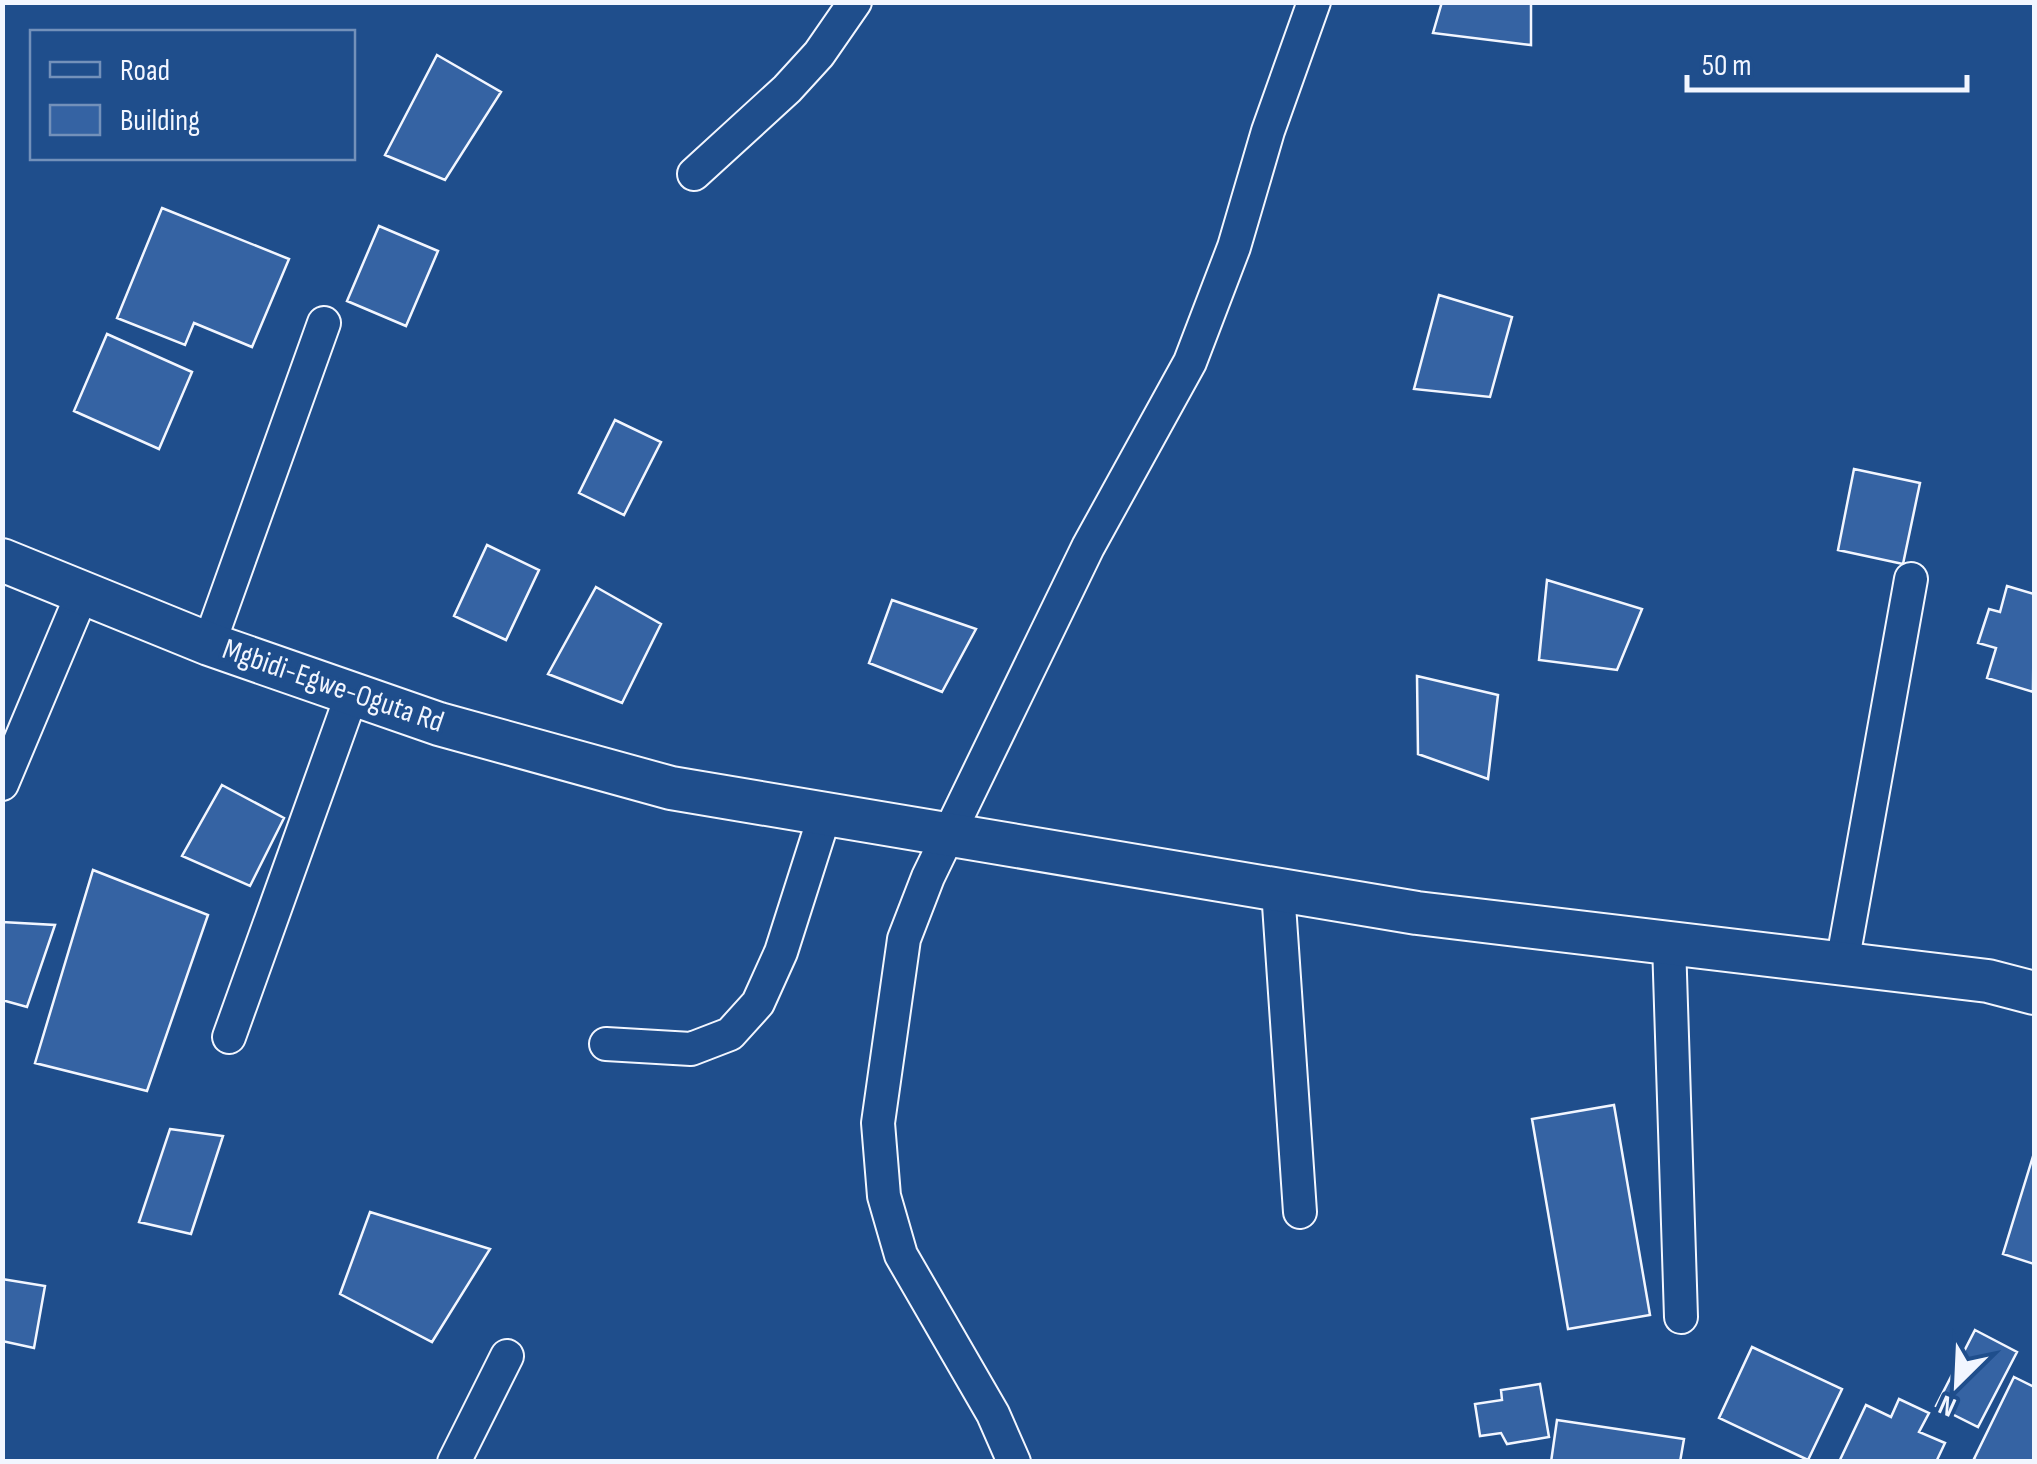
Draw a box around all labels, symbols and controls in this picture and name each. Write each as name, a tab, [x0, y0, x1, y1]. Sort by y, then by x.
legend	[30, 30, 355, 160]
scale bar	[1687, 30, 1967, 92]
text: 50 m	[1702, 48, 1751, 84]
text: Road	[120, 53, 170, 89]
text: Building	[120, 103, 200, 139]
street label: Mgbidi-Egwe-Oguta Rd	[218, 631, 448, 741]
north arrow	[1907, 1334, 2007, 1434]
text: N	[1934, 1387, 1961, 1424]

